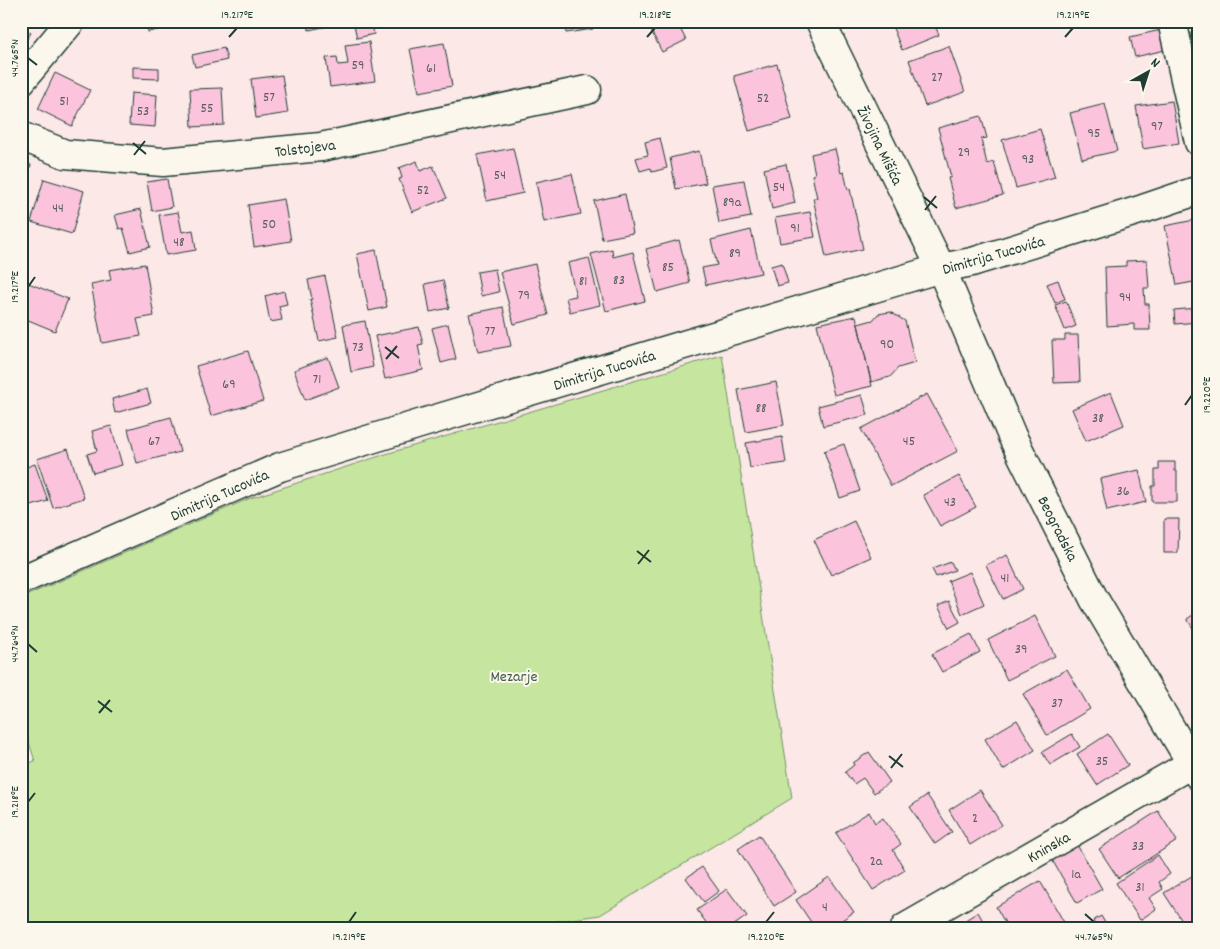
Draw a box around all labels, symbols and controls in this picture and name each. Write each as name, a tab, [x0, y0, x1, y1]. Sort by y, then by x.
text: 19.217°E	[221, 7, 253, 24]
text: 19.218°E	[639, 7, 672, 24]
text: 19.219°E	[1057, 7, 1090, 24]
text: 44.765°N	[7, 39, 24, 77]
north arrow	[1122, 48, 1172, 98]
text: N	[1146, 54, 1164, 73]
house number: 59	[352, 56, 364, 76]
house number: 61	[426, 59, 436, 79]
house number: 27	[931, 68, 943, 88]
house number: 57	[263, 88, 275, 108]
house number: 52	[757, 89, 769, 109]
house number: 51	[59, 92, 69, 112]
house number: 55	[201, 99, 213, 119]
house number: 53	[137, 102, 149, 122]
street label: Živojina Mišića	[850, 103, 908, 190]
house number: 97	[1151, 117, 1163, 137]
house number: 95	[1088, 124, 1100, 144]
street label: Tolstojeva	[274, 134, 337, 165]
house number: 29	[958, 143, 970, 163]
house number: 93	[1022, 150, 1034, 170]
house number: 54	[494, 166, 506, 186]
house number: 54	[773, 178, 785, 198]
house number: 52	[417, 181, 429, 201]
house number: 89a	[723, 193, 742, 213]
house number: 44	[52, 199, 64, 219]
house number: 50	[262, 215, 276, 235]
house number: 91	[790, 219, 800, 239]
street label: Dimitrija Tucovića	[940, 231, 1048, 282]
house number: 48	[173, 233, 185, 253]
house number: 89	[729, 244, 741, 264]
house number: 85	[662, 258, 674, 278]
text: 19.217°E	[7, 271, 24, 303]
house number: 83	[613, 271, 625, 291]
house number: 81	[579, 272, 587, 292]
house number: 79	[518, 286, 530, 306]
house number: 94	[1119, 288, 1131, 308]
house number: 77	[485, 322, 495, 342]
house number: 90	[880, 335, 894, 355]
house number: 73	[352, 338, 364, 358]
street label: Dimitrija Tucovića	[551, 345, 659, 398]
house number: 71	[313, 370, 321, 390]
house number: 69	[222, 375, 236, 395]
text: 19.220°E	[1199, 376, 1216, 413]
house number: 88	[755, 399, 767, 419]
house number: 38	[1092, 409, 1104, 429]
house number: 67	[148, 432, 160, 452]
house number: 45	[903, 432, 915, 452]
street label: Dimitrija Tucovića	[167, 464, 273, 528]
house number: 36	[1116, 482, 1130, 502]
house number: 43	[944, 493, 956, 513]
street label: Beogradska	[1031, 493, 1083, 566]
house number: 41	[1001, 569, 1009, 589]
text: 44.764°N	[7, 625, 24, 663]
house number: 39	[1015, 640, 1027, 660]
park label: Mezarje	[490, 666, 538, 689]
house number: 37	[1051, 694, 1063, 714]
house number: 35	[1096, 752, 1108, 772]
text: 19.218°E	[7, 785, 24, 818]
house number: 2	[972, 809, 978, 829]
street label: Kninska	[1024, 826, 1075, 870]
house number: 33	[1132, 837, 1144, 857]
house number: 2a	[870, 852, 883, 872]
house number: 1a	[1071, 865, 1081, 885]
house number: 31	[1135, 878, 1145, 898]
house number: 4	[822, 898, 828, 918]
text: 19.219°E	[333, 929, 366, 946]
text: 19.220°E	[748, 929, 785, 946]
text: 44.765°N	[1075, 929, 1113, 946]

